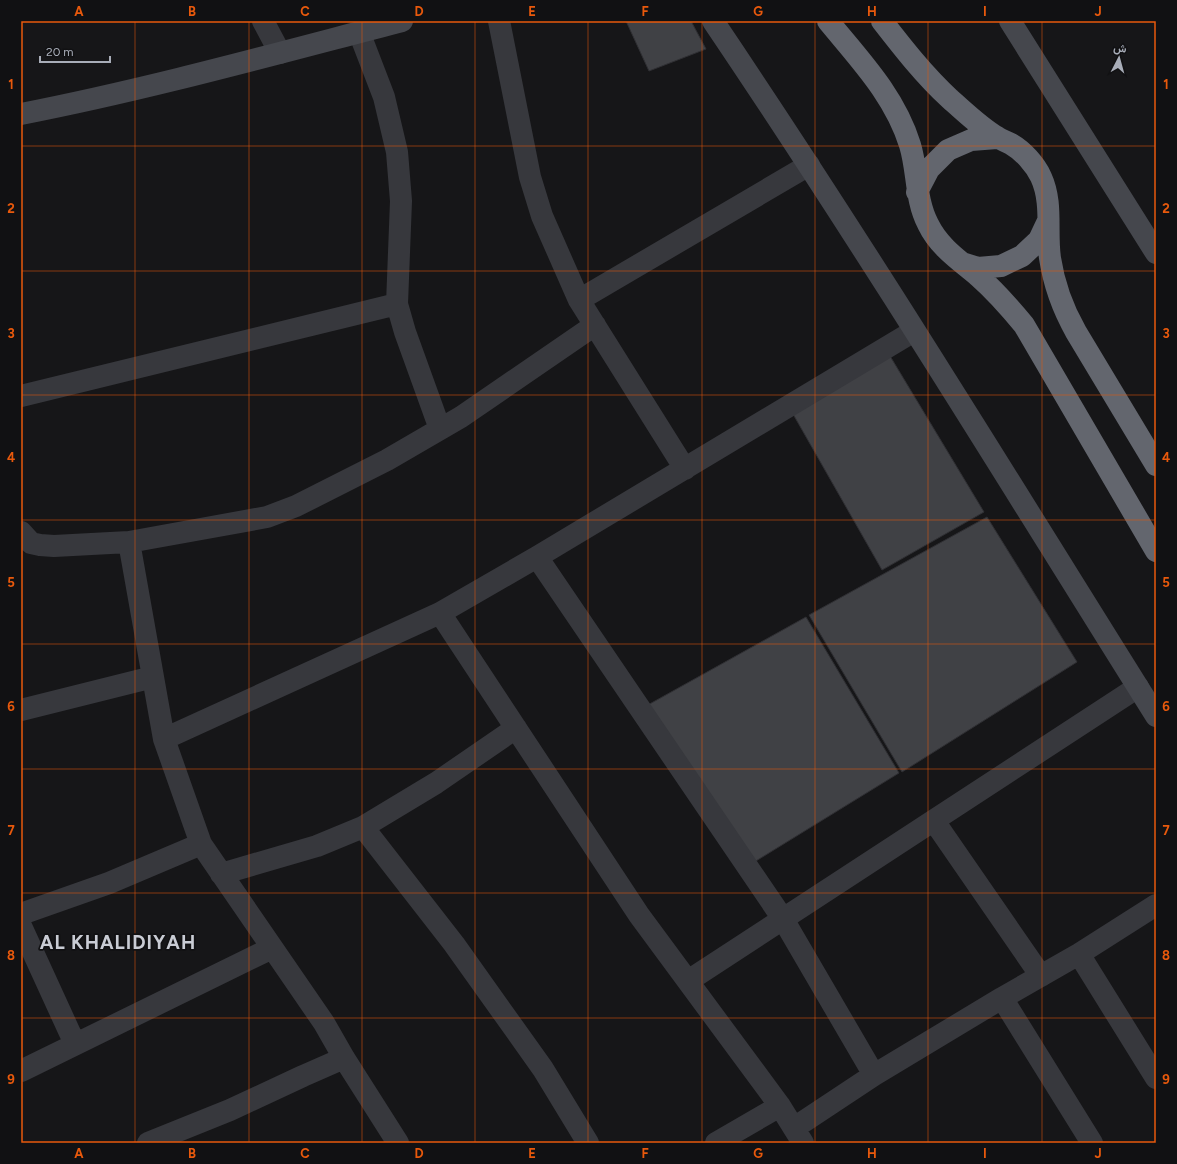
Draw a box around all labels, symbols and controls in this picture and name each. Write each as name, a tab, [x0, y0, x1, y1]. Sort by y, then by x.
text: A	[74, 4, 84, 19]
text: B	[188, 4, 196, 19]
text: C	[300, 4, 310, 19]
text: D	[414, 4, 424, 19]
text: E	[528, 4, 536, 19]
text: F	[641, 4, 649, 19]
text: G	[753, 4, 763, 19]
text: H	[867, 4, 877, 19]
text: I	[983, 4, 987, 19]
text: J	[1094, 4, 1102, 19]
scale bar	[40, 38, 110, 64]
north arrow	[1099, 38, 1139, 78]
text: ش	[1113, 41, 1127, 56]
text: 20 m	[46, 45, 74, 59]
text: 1	[8, 77, 14, 92]
text: 1	[1163, 77, 1169, 92]
text: 2	[7, 201, 15, 216]
text: 2	[1162, 201, 1170, 216]
text: 3	[7, 326, 15, 341]
text: 3	[1162, 326, 1170, 341]
text: 4	[7, 450, 15, 465]
text: 4	[1162, 450, 1170, 465]
text: 5	[7, 575, 15, 590]
text: 5	[1162, 575, 1170, 590]
text: 6	[7, 699, 15, 714]
text: 6	[1162, 699, 1170, 714]
text: 7	[7, 823, 15, 838]
text: 7	[1162, 823, 1170, 838]
district label: AL KHALIDIYAH	[40, 931, 196, 954]
text: 8	[7, 948, 15, 963]
text: 8	[1162, 948, 1170, 963]
text: 9	[7, 1072, 15, 1087]
text: 9	[1162, 1072, 1170, 1087]
text: A	[74, 1146, 84, 1161]
text: B	[188, 1146, 196, 1161]
text: C	[300, 1146, 310, 1161]
text: D	[414, 1146, 424, 1161]
text: E	[528, 1146, 536, 1161]
text: F	[641, 1146, 649, 1161]
text: G	[753, 1146, 763, 1161]
text: H	[867, 1146, 877, 1161]
text: I	[983, 1146, 987, 1161]
text: J	[1094, 1146, 1102, 1161]

